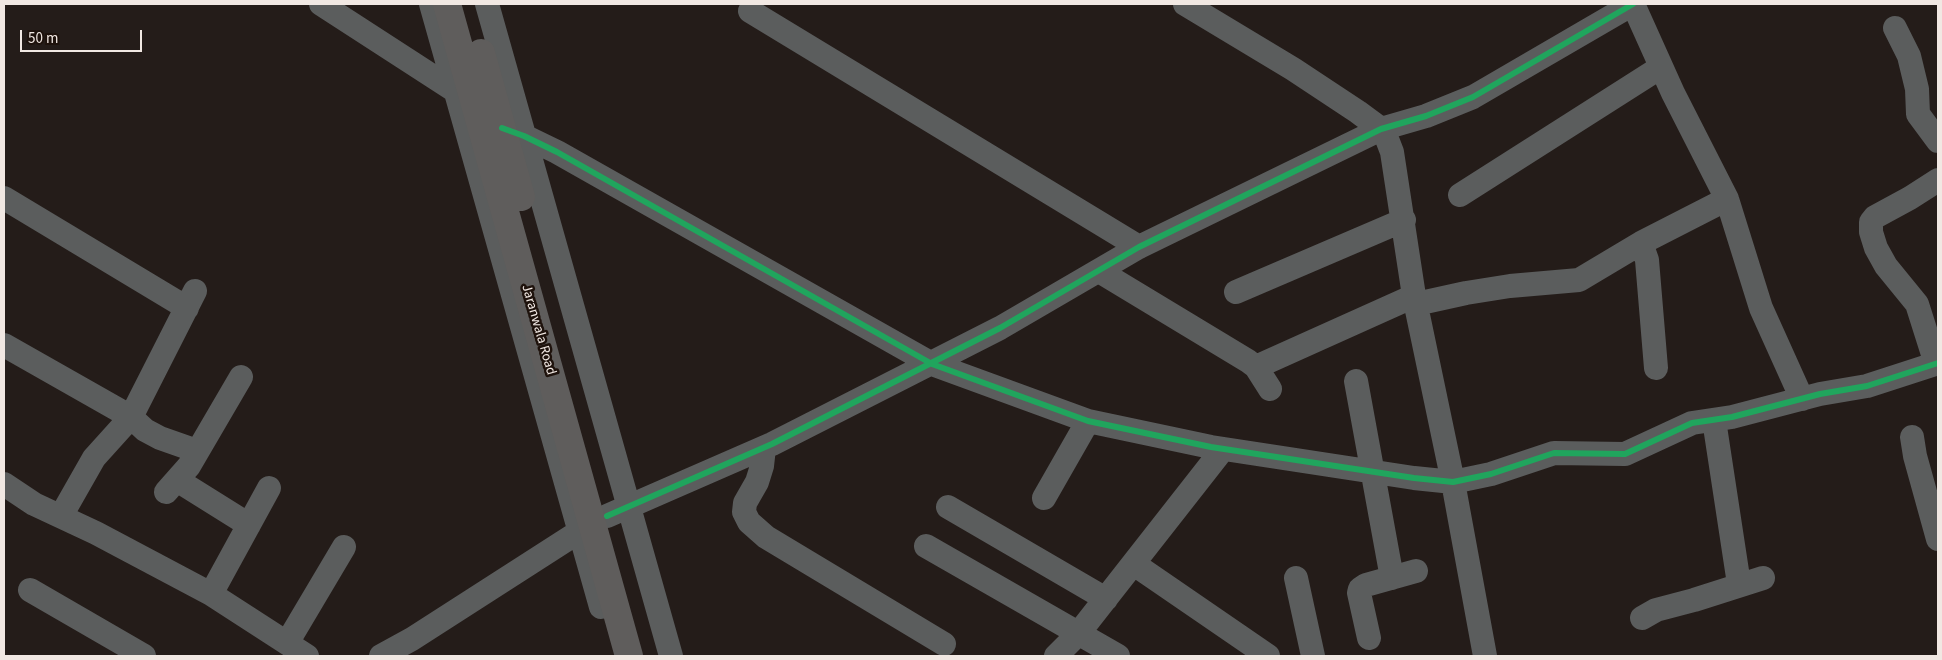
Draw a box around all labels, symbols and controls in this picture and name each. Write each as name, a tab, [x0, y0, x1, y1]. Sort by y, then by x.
scale bar	[22, 20, 145, 52]
text: 50 m	[28, 28, 58, 49]
street label: Jaranwala Road	[517, 283, 559, 377]

